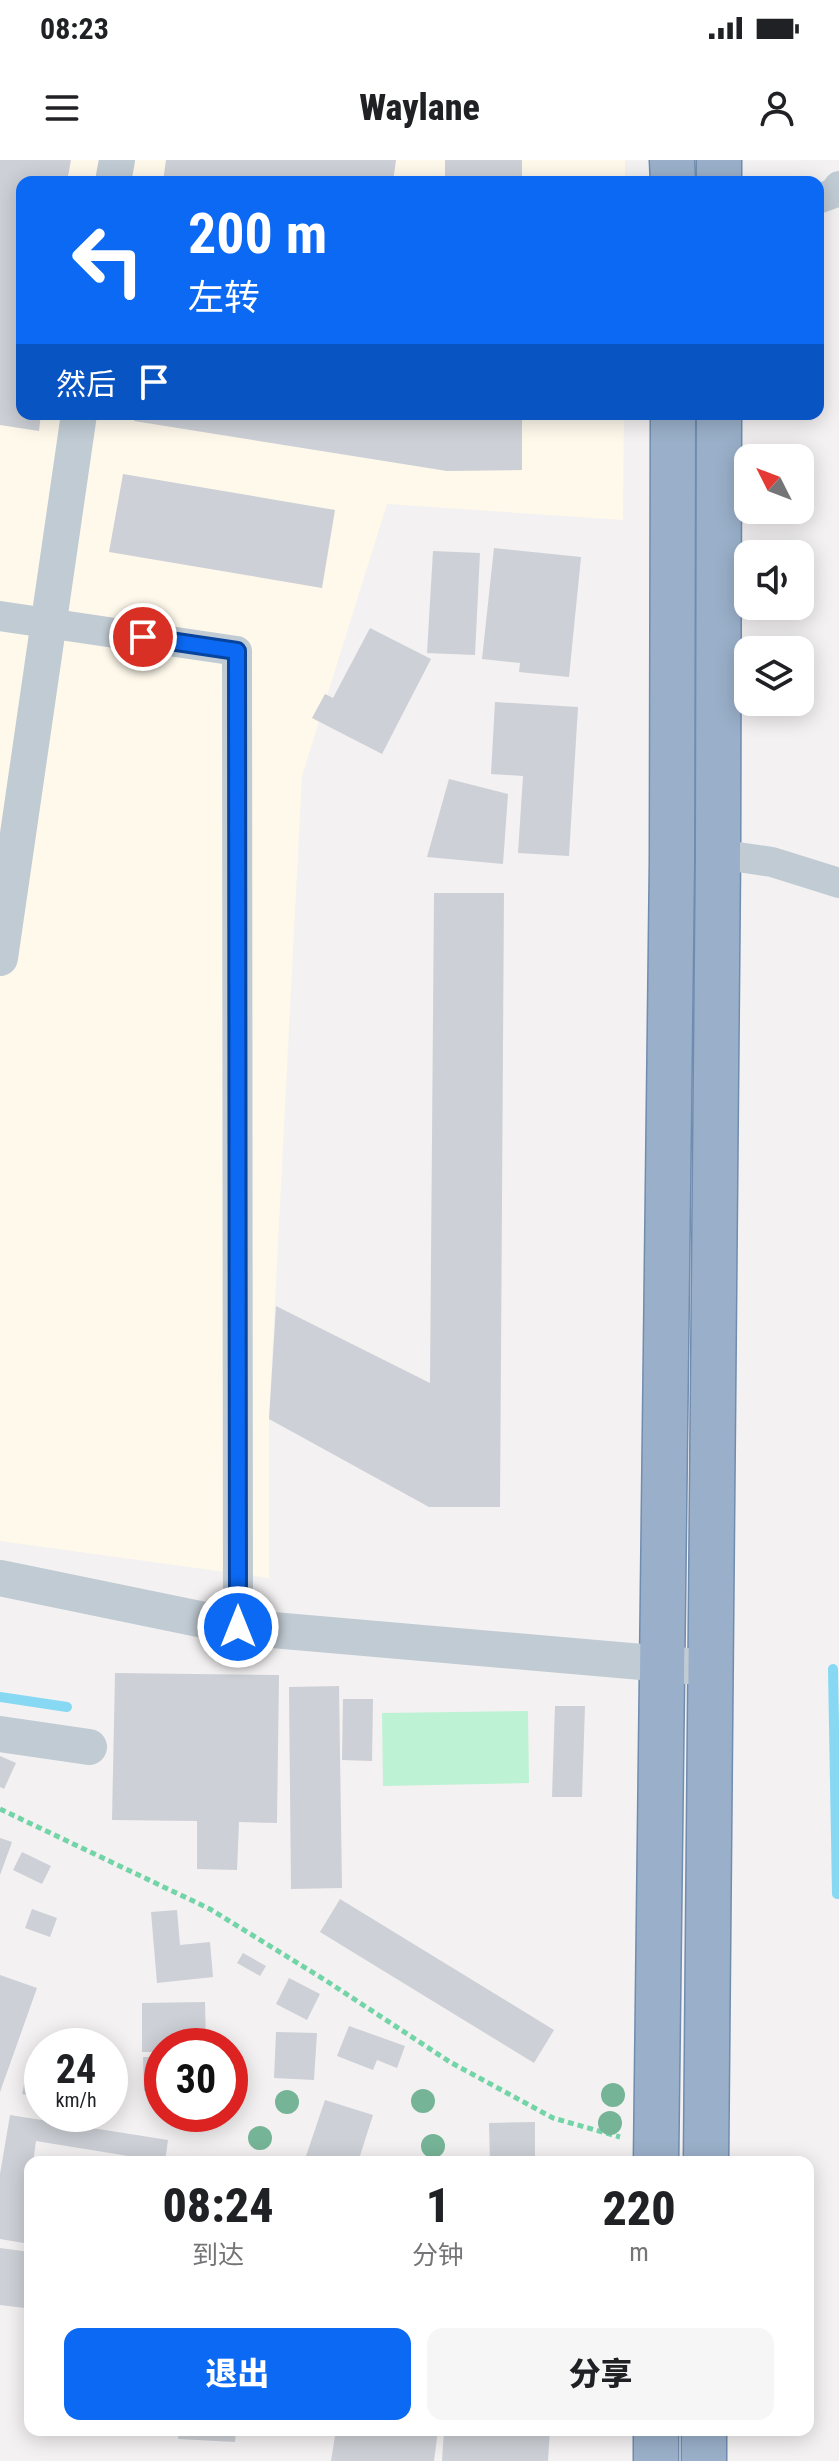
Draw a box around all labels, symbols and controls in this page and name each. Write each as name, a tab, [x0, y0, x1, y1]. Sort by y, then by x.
text: 08:23	[40, 11, 109, 46]
icon: menu	[40, 86, 84, 130]
icon: person	[755, 86, 799, 130]
text: Waylane	[359, 87, 480, 129]
text: 200 m	[188, 201, 327, 267]
icon: left	[56, 208, 160, 312]
text: 左转	[188, 277, 260, 319]
icon: arrive	[132, 360, 176, 404]
text: 然后	[56, 367, 116, 402]
north arrow	[734, 444, 814, 524]
map controls	[734, 444, 814, 716]
button: sound	[734, 540, 814, 620]
pin	[109, 603, 177, 671]
icon: arrive	[121, 615, 165, 659]
button: layers	[734, 636, 814, 716]
position arrow	[196, 1585, 280, 1669]
speed limit sign: 30	[144, 2028, 248, 2132]
text: 24	[56, 2046, 96, 2093]
text: km/h	[55, 2088, 97, 2112]
text: 08:24	[162, 2177, 274, 2234]
text: 1	[426, 2177, 450, 2234]
text: 220	[602, 2180, 676, 2237]
text: m	[629, 2237, 649, 2267]
text: 到达	[192, 2240, 244, 2270]
text: 分钟	[412, 2240, 464, 2270]
button: 退出	[64, 2328, 411, 2420]
button: 分享	[427, 2328, 774, 2420]

